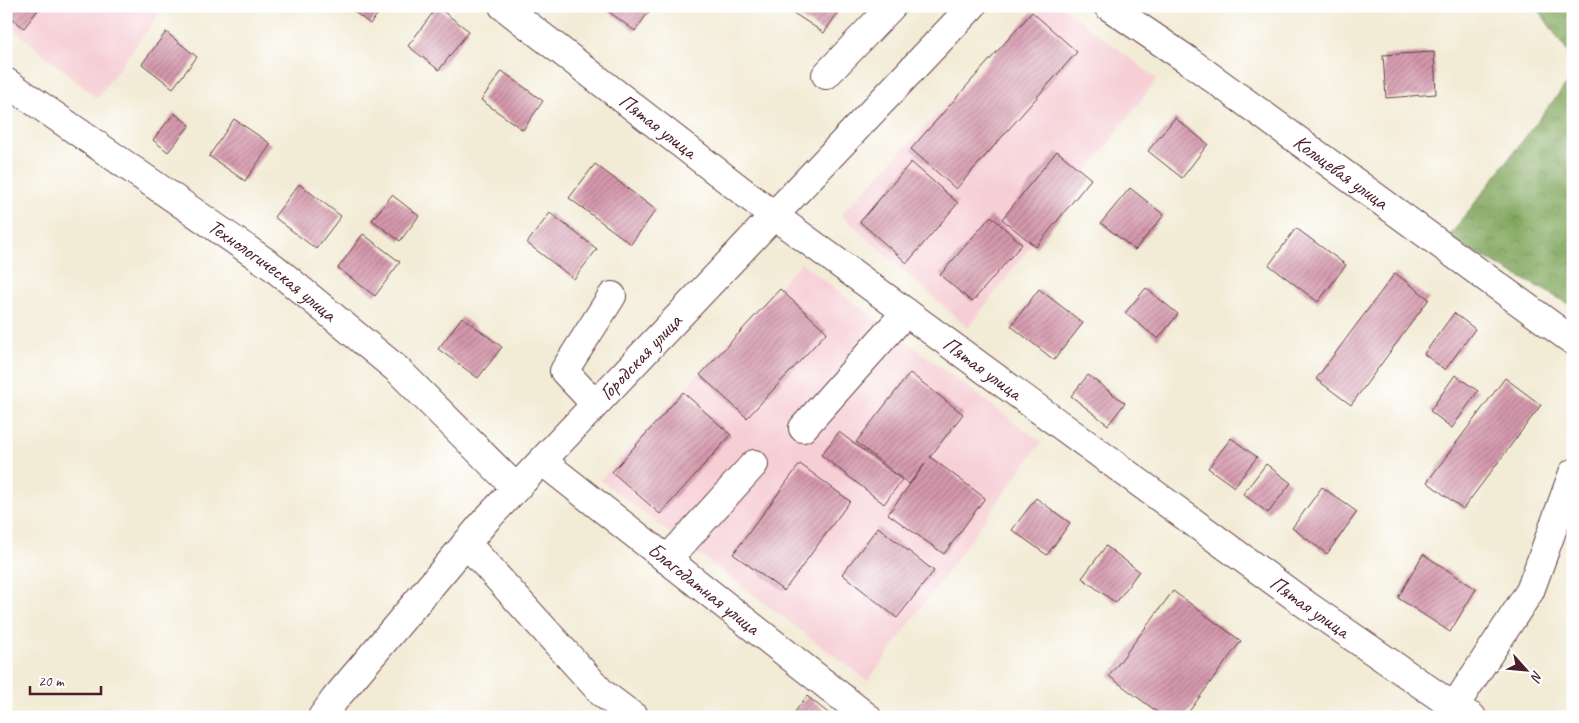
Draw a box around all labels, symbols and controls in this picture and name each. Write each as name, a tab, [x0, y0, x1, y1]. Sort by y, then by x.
street label: Пятая улица	[614, 88, 704, 166]
street label: Кольцевая улица	[1288, 129, 1395, 216]
street label: Технологическая улица	[203, 213, 343, 328]
street label: Городская улица	[593, 307, 688, 405]
street label: Пятая улица	[938, 331, 1029, 407]
street label: Благодатная улица	[643, 537, 766, 641]
street label: Пятая улица	[1265, 570, 1356, 645]
north arrow	[1502, 646, 1552, 696]
scale bar	[30, 663, 101, 695]
text: N	[1527, 668, 1547, 685]
text: 20 m	[38, 672, 65, 691]

